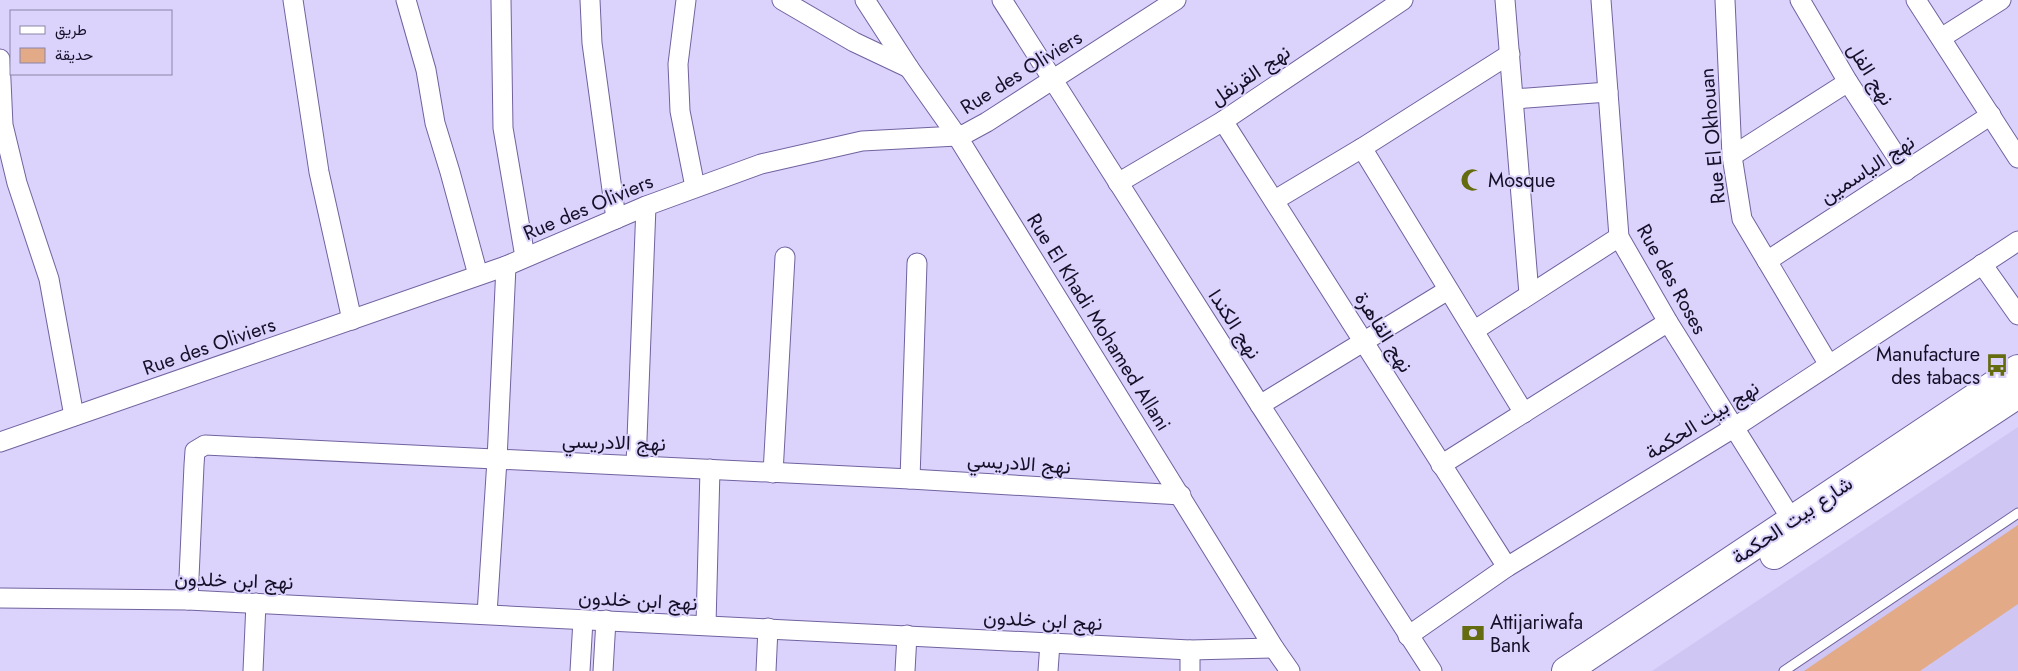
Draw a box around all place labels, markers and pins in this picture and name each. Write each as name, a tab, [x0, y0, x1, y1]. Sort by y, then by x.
place label: Mosque	[1488, 166, 1555, 195]
mosque icon: Mosque	[1459, 167, 1485, 193]
place label: Manufacture des tabacs	[1876, 340, 1980, 392]
bus stop icon: Manufacture des tabacs	[1984, 352, 2010, 378]
place label: Attijariwafa Bank	[1490, 608, 1583, 660]
bank icon: Attijariwafa Bank	[1460, 620, 1486, 646]

